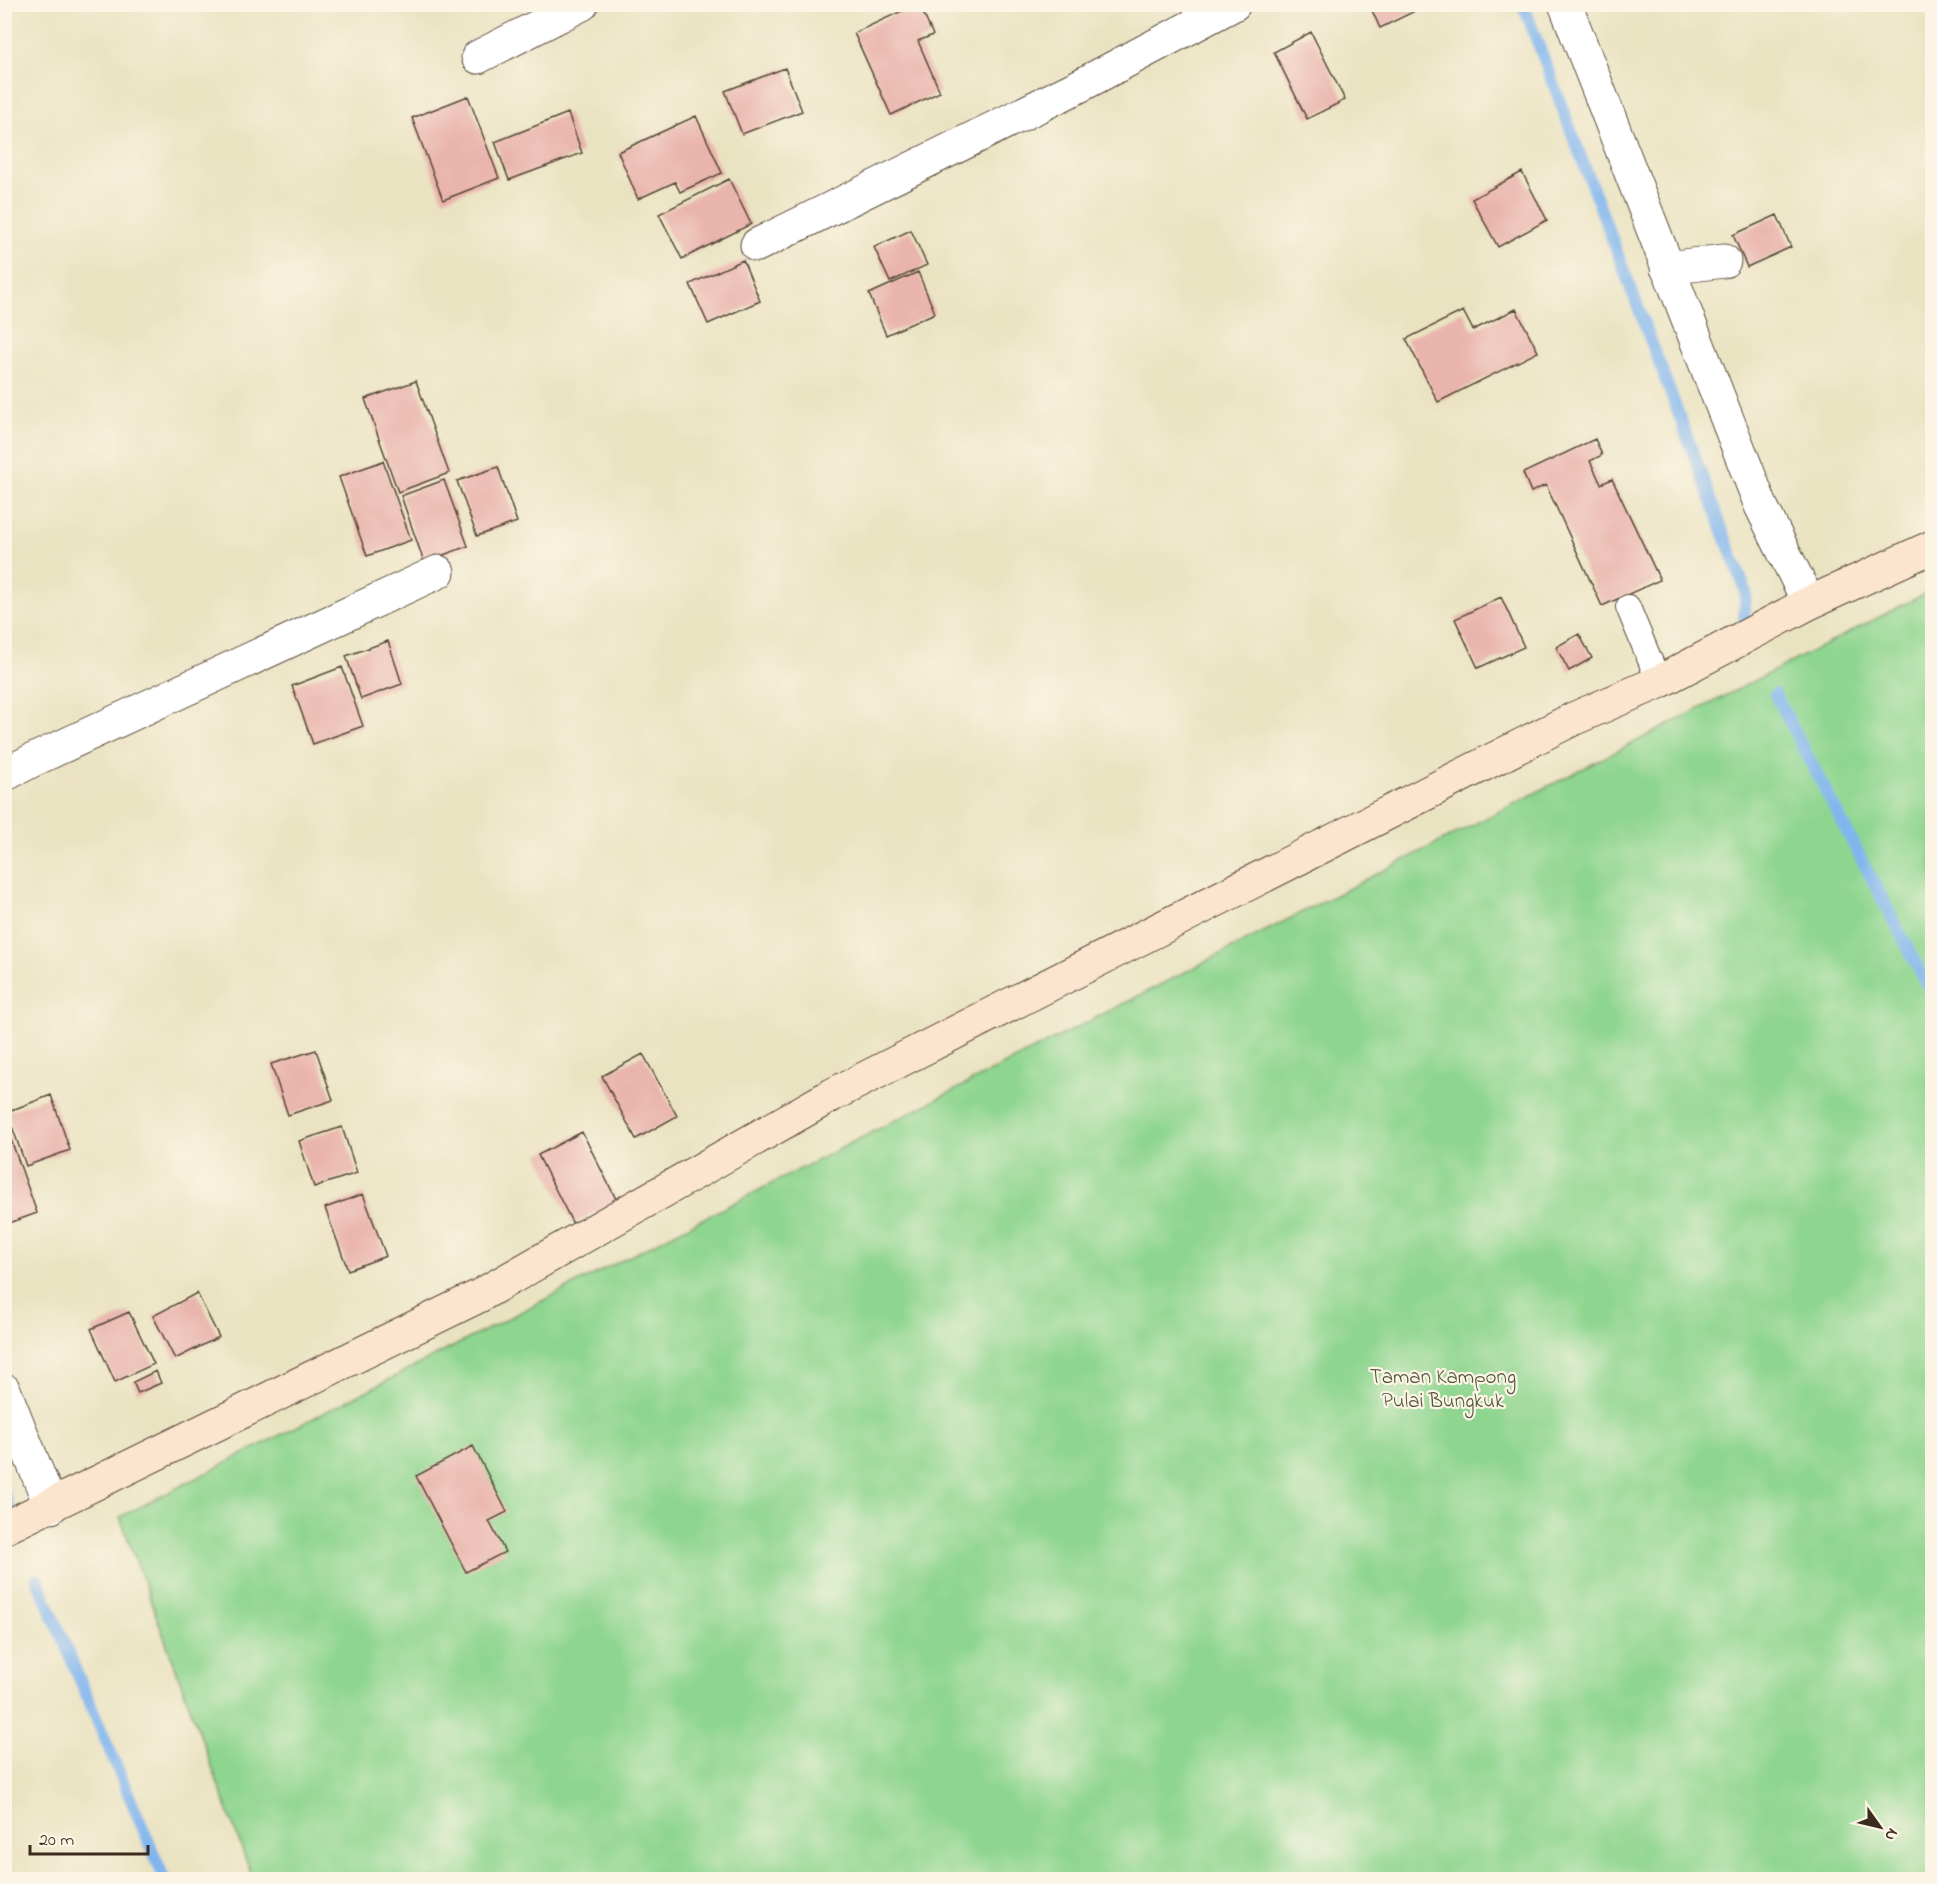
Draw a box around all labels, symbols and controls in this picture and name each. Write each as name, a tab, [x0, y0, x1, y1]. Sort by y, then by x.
park label: Taman Kampong Pulai Bungkuk	[1370, 1363, 1516, 1419]
north arrow	[1850, 1797, 1910, 1857]
scale bar	[30, 1818, 148, 1856]
text: N	[1878, 1823, 1904, 1846]
text: 20 m	[39, 1828, 74, 1854]

